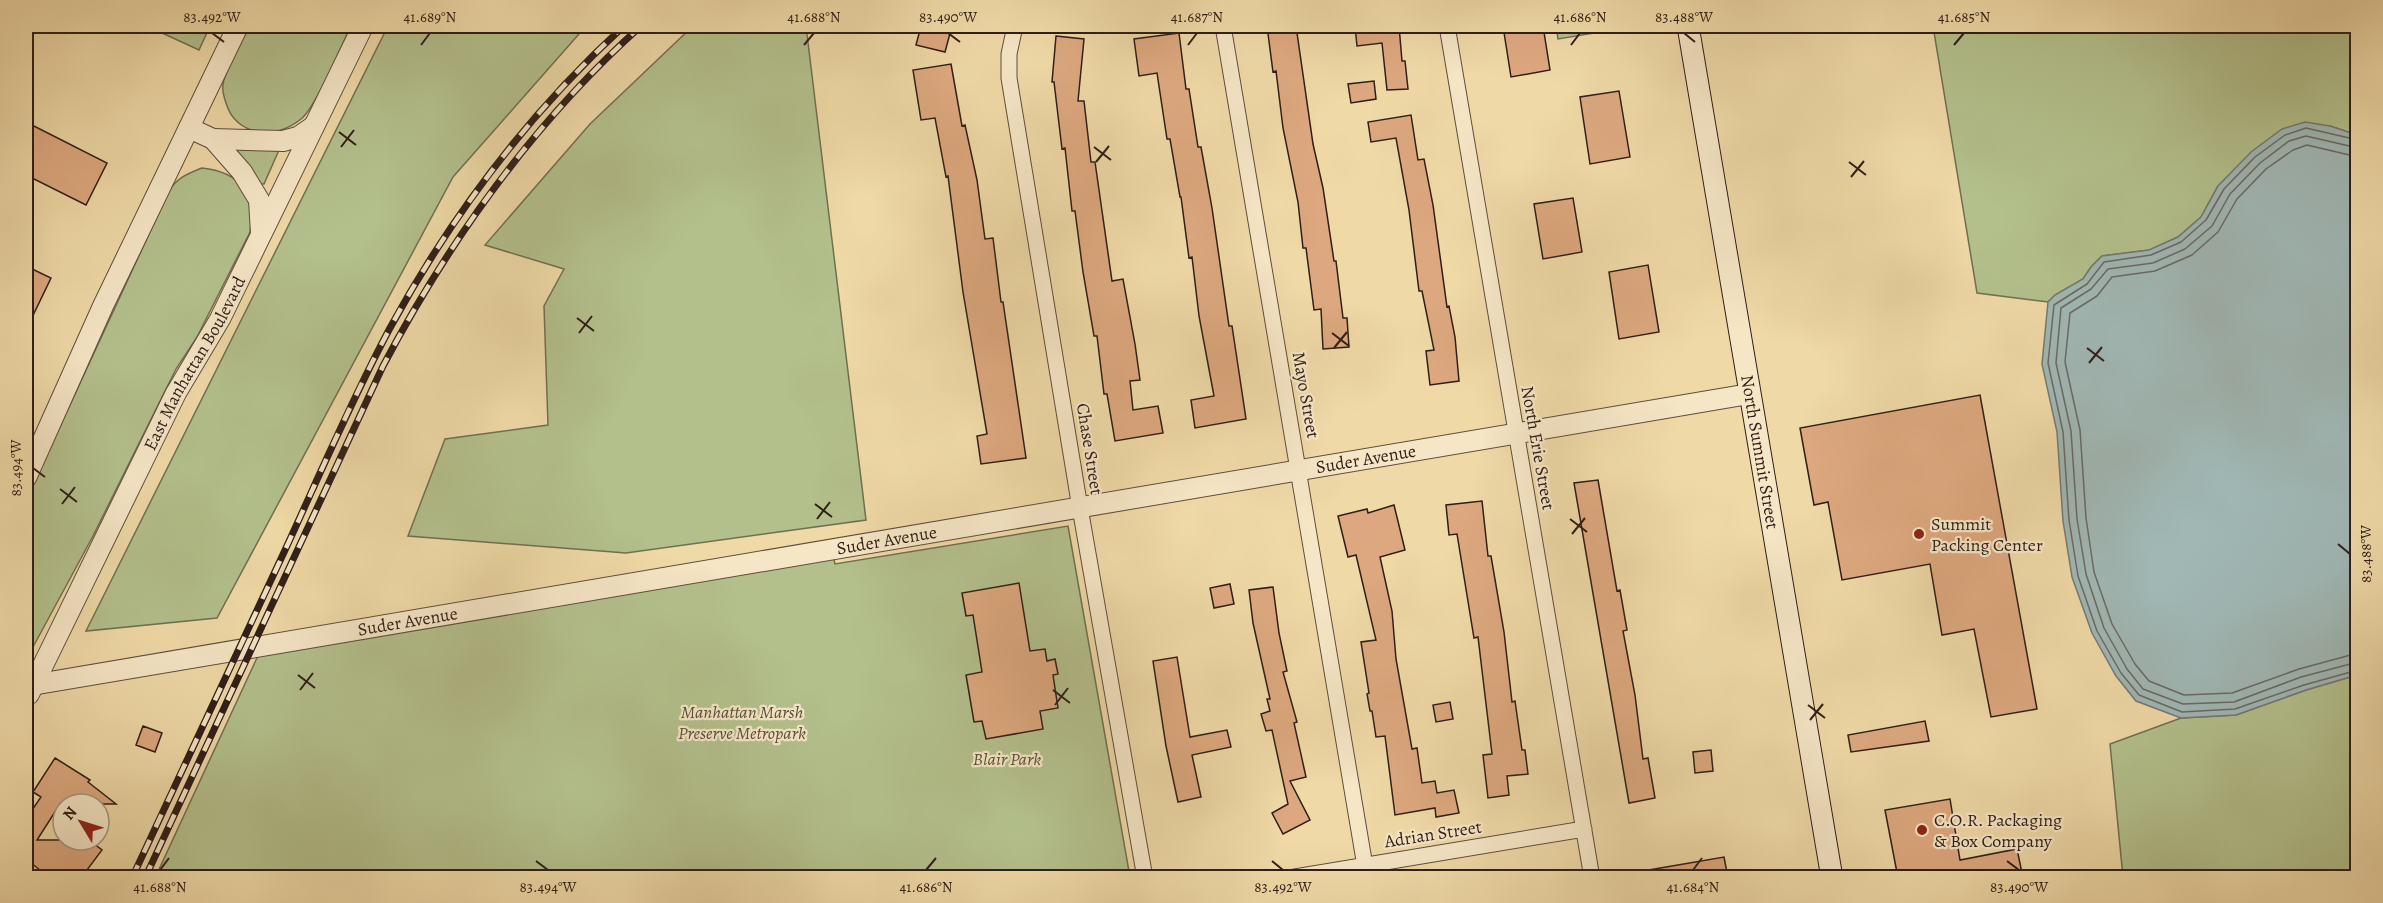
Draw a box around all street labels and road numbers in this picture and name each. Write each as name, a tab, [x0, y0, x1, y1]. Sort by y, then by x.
street label: East Manhattan Boulevard	[138, 272, 251, 454]
street label: Mayo Street	[1287, 350, 1325, 440]
street label: North Summit Street	[1735, 373, 1785, 531]
street label: North Erie Street	[1515, 384, 1561, 512]
street label: Chase Street	[1071, 401, 1109, 497]
street label: Suder Avenue	[1314, 439, 1418, 479]
street label: Suder Avenue	[835, 520, 939, 560]
street label: Suder Avenue	[356, 601, 459, 642]
street label: Adrian Street	[1382, 814, 1483, 854]

